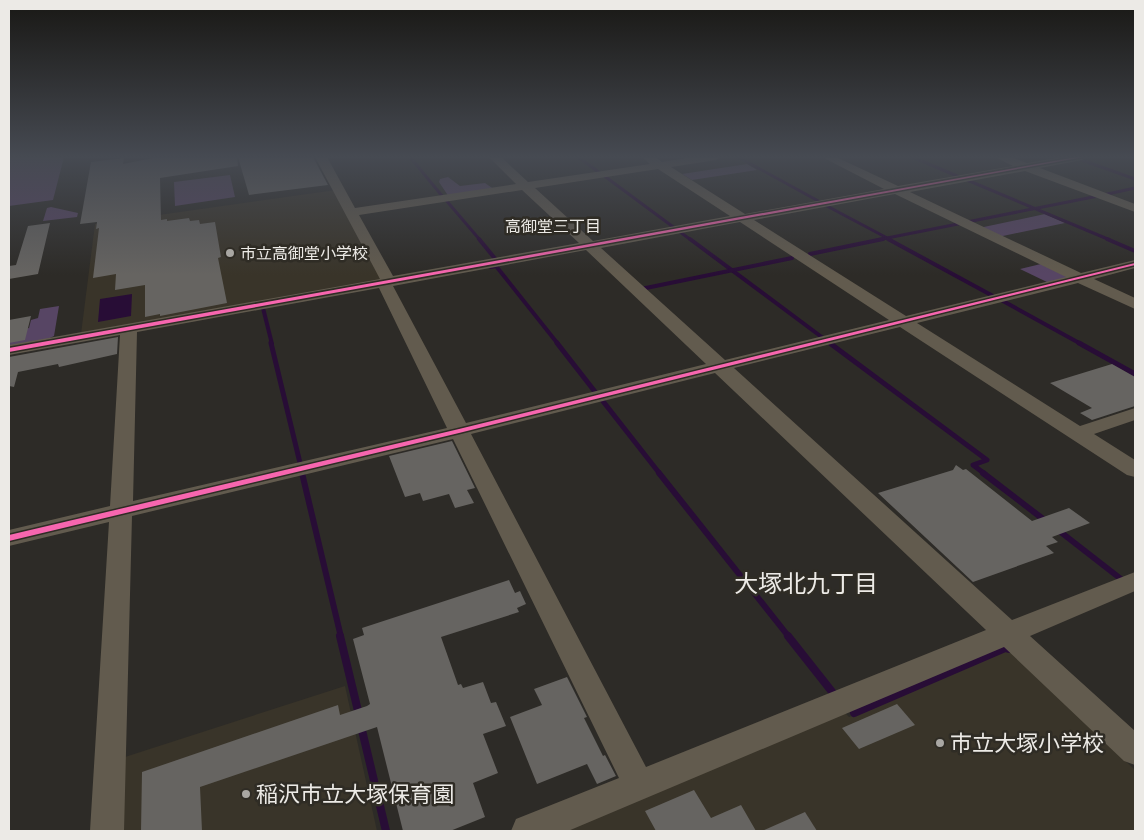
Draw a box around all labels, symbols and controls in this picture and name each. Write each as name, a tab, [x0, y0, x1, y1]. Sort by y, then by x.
district label: 高御堂三丁目	[505, 216, 601, 236]
place label: 市立高御堂小学校	[240, 243, 368, 263]
marker: 市立高御堂小学校	[224, 247, 236, 259]
district label: 大塚北九丁目	[734, 568, 878, 599]
place label: 市立大塚小学校	[950, 729, 1104, 757]
marker: 市立大塚小学校	[934, 737, 946, 749]
place label: 稲沢市立大塚保育園	[256, 780, 454, 808]
marker: 稲沢市立大塚保育園	[240, 788, 252, 800]

